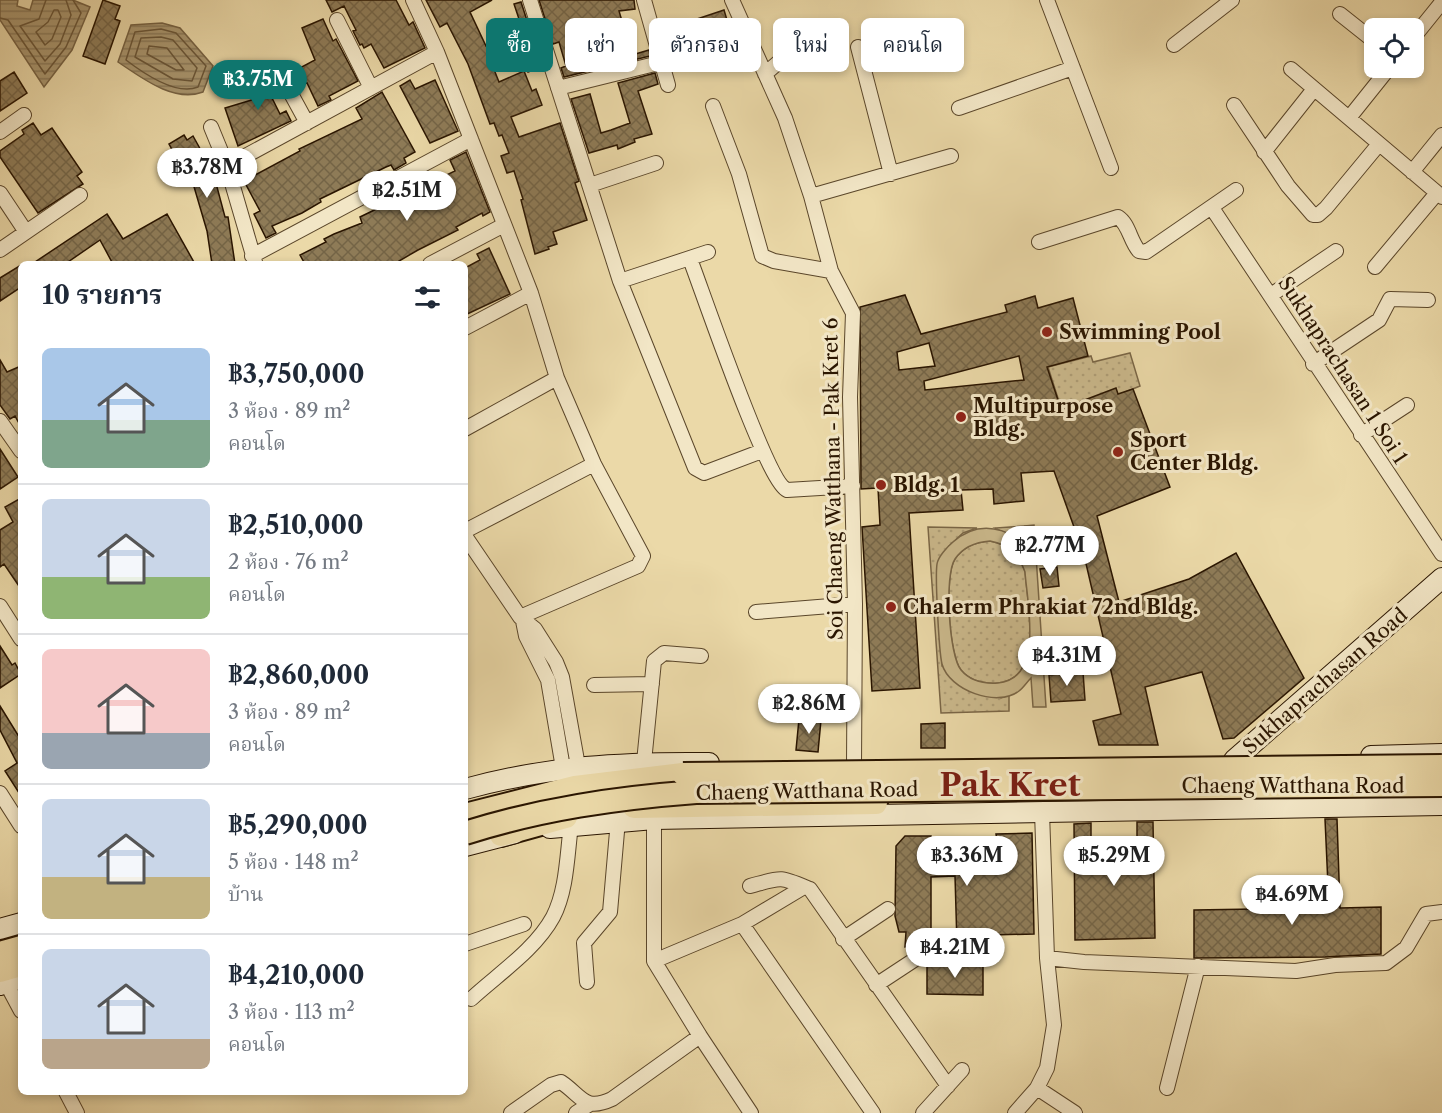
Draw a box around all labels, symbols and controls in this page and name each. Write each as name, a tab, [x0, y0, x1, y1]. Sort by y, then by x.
chip: ซื้อ	[486, 18, 553, 72]
chip: เช่า	[565, 18, 637, 72]
chip: ตัวกรอง	[649, 18, 761, 72]
chip: ใหม่	[773, 18, 849, 72]
chip: คอนโด	[861, 18, 964, 72]
map controls	[1364, 18, 1424, 78]
button: locate	[1364, 18, 1424, 78]
pin: ฿3.75M	[209, 60, 307, 111]
text: ฿3.75M	[223, 67, 293, 91]
pin: ฿3.78M	[158, 148, 256, 199]
text: ฿3.78M	[171, 155, 243, 179]
pin: ฿2.51M	[358, 171, 456, 222]
text: ฿2.51M	[372, 178, 442, 202]
street label: Sukhaprachasan 1 Soi 1	[1273, 272, 1413, 469]
text: 10 รายการ	[42, 279, 162, 311]
icon: filters	[411, 281, 444, 314]
street label: Soi Chaeng Watthana - Pak Kret 6	[818, 318, 848, 640]
place label: Swimming Pool	[1059, 320, 1221, 344]
marker: Swimming Pool	[1040, 325, 1054, 339]
text: ฿3,750,000	[228, 358, 365, 390]
icon: home	[90, 372, 162, 444]
place label: Multipurpose Bldg.	[973, 394, 1113, 441]
text: 3 ห้อง · 89 m²	[228, 399, 351, 423]
marker: Multipurpose Bldg.	[954, 410, 968, 424]
place label: Sport Center Bldg.	[1130, 428, 1258, 475]
text: คอนโด	[228, 431, 286, 455]
marker: Sport Center Bldg.	[1111, 445, 1125, 459]
place label: Bldg. 1	[893, 473, 959, 497]
marker: Bldg. 1	[874, 478, 888, 492]
text: ฿2,510,000	[228, 509, 364, 541]
icon: home	[90, 523, 162, 595]
pin: ฿2.77M	[1001, 526, 1099, 577]
text: ฿2.77M	[1015, 533, 1085, 557]
text: 2 ห้อง · 76 m²	[228, 550, 349, 574]
text: คอนโด	[228, 582, 286, 606]
place label: Chalerm Phrakiat 72nd Bldg.	[903, 595, 1198, 619]
marker: Chalerm Phrakiat 72nd Bldg.	[884, 600, 898, 614]
street label: Sukhaprachasan Road	[1238, 603, 1412, 759]
pin: ฿4.31M	[1018, 636, 1116, 687]
text: ฿4.31M	[1032, 643, 1102, 667]
text: ฿2,860,000	[228, 659, 369, 691]
icon: home	[90, 673, 162, 745]
pin: ฿2.86M	[760, 684, 858, 735]
text: ฿2.86M	[772, 691, 846, 715]
text: 3 ห้อง · 89 m²	[228, 700, 351, 724]
text: คอนโด	[228, 732, 286, 756]
district label: Pak Kret	[939, 765, 1081, 804]
street label: Chaeng Watthana Road	[1182, 774, 1404, 798]
street label: Chaeng Watthana Road	[695, 777, 919, 805]
text: ฿5,290,000	[228, 809, 368, 841]
icon: home	[90, 823, 162, 895]
pin: ฿3.36M	[918, 836, 1016, 887]
pin: ฿5.29M	[1065, 836, 1163, 887]
text: ฿3.36M	[931, 843, 1003, 867]
text: ฿5.29M	[1078, 843, 1150, 867]
text: 5 ห้อง · 148 m²	[228, 850, 359, 874]
pin: ฿4.69M	[1243, 875, 1341, 926]
text: บ้าน	[228, 882, 264, 906]
text: ฿4.69M	[1255, 882, 1329, 906]
pin: ฿4.21M	[906, 928, 1004, 979]
text: ฿4.21M	[920, 935, 990, 959]
text: ฿4,210,000	[228, 959, 365, 991]
icon: home	[90, 973, 162, 1045]
text: 3 ห้อง · 113 m²	[228, 1000, 355, 1024]
text: คอนโด	[228, 1032, 286, 1056]

